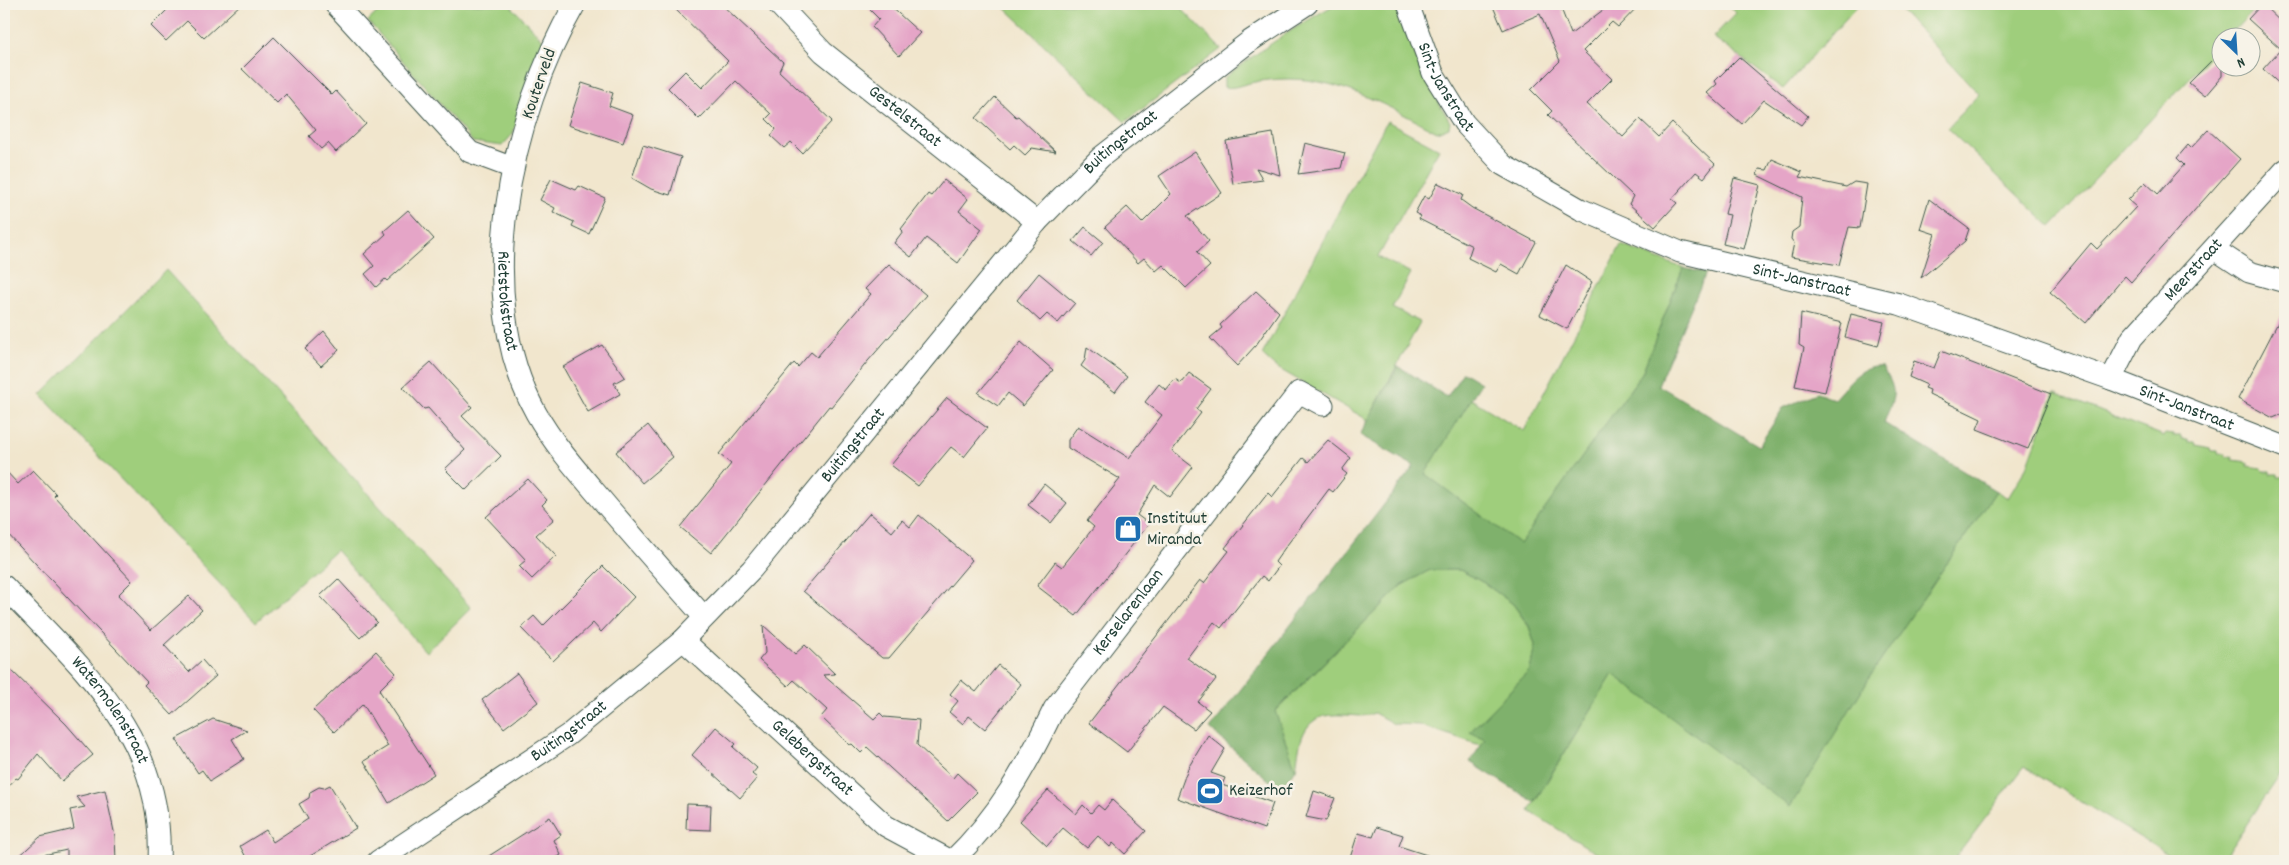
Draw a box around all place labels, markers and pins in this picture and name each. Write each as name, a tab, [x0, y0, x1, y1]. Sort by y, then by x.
place label: Instituut Miranda	[1147, 507, 1208, 553]
shop icon: Instituut Miranda	[1113, 514, 1143, 544]
sports icon: Keizerhof	[1195, 776, 1225, 806]
place label: Keizerhof	[1229, 779, 1293, 804]

